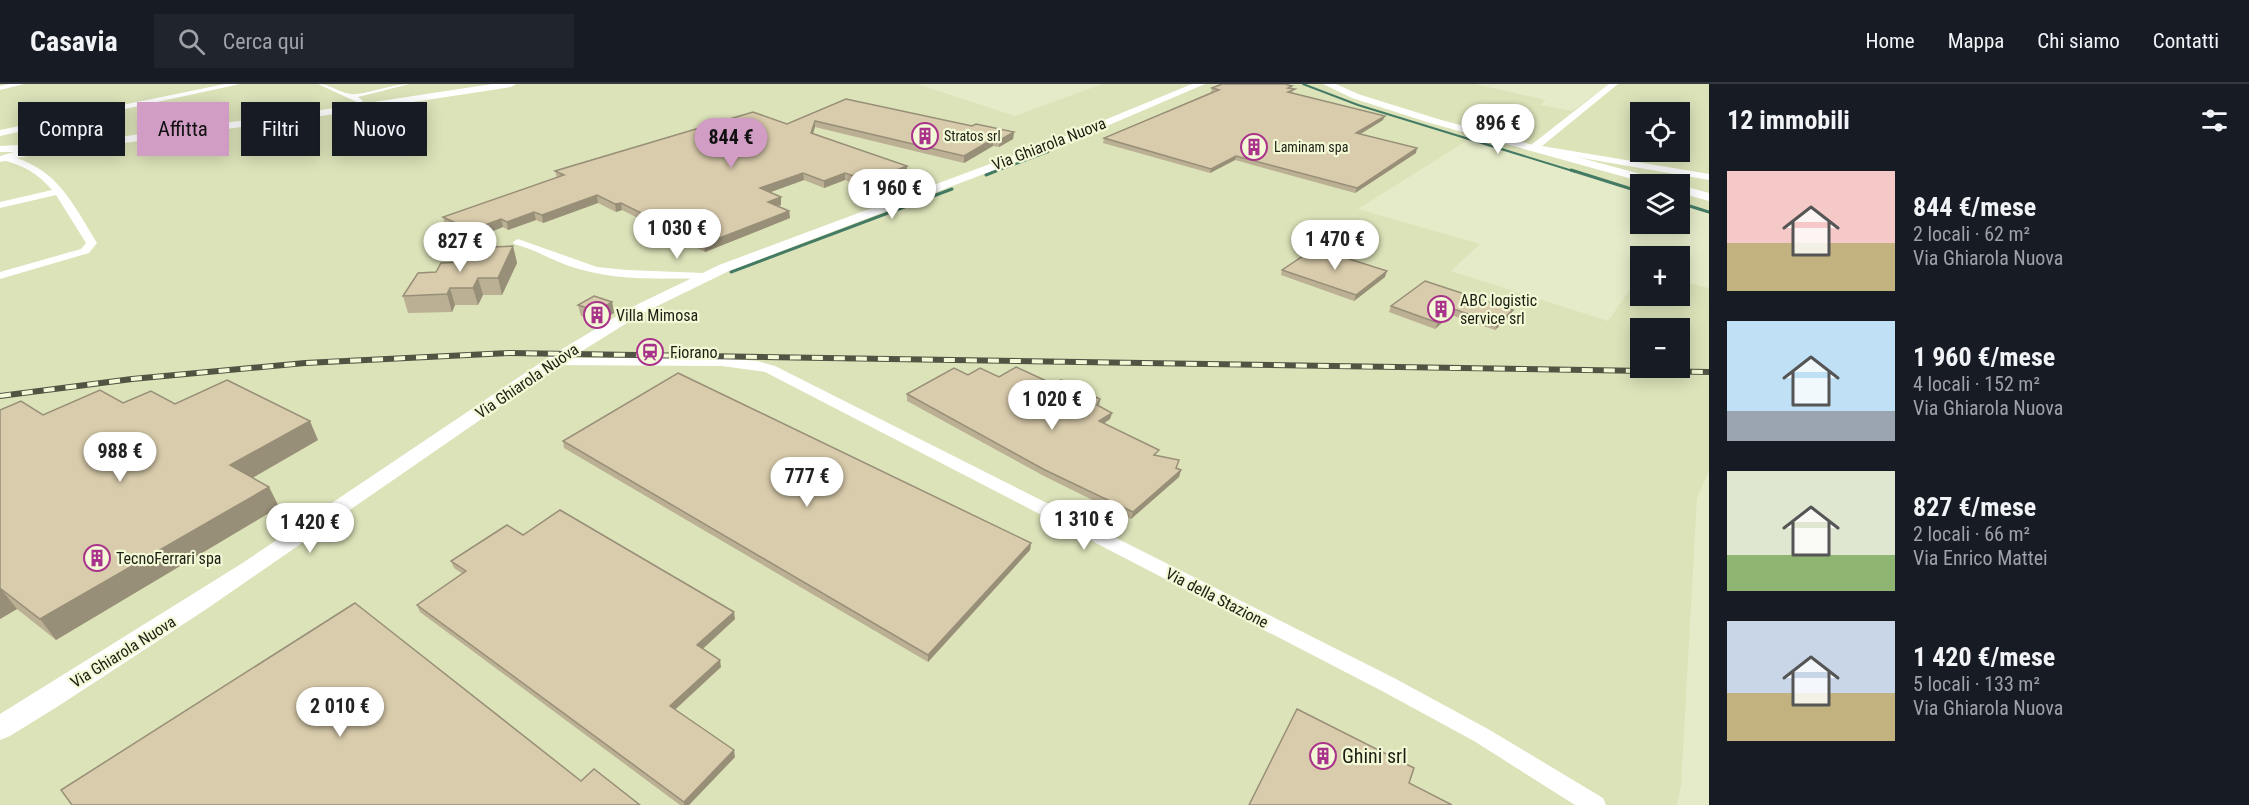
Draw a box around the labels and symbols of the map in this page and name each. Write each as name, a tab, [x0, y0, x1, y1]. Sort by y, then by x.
pin: 896 €	[1456, 104, 1540, 155]
street label: Via Ghiarola Nuova	[989, 114, 1109, 174]
pin: 844 €	[689, 118, 773, 169]
building icon: Stratos srl	[910, 121, 940, 151]
place label: Stratos srl	[944, 128, 1001, 144]
building icon: Laminam spa	[1239, 132, 1269, 162]
place label: Laminam spa	[1274, 139, 1348, 155]
pin: 1 960 €	[837, 169, 947, 220]
pin: 1 030 €	[622, 209, 732, 260]
pin: 1 470 €	[1280, 220, 1390, 271]
pin: 827 €	[418, 222, 502, 273]
place label: ABC logistic service srl	[1460, 291, 1537, 328]
building icon: ABC logistic service srl	[1426, 294, 1456, 324]
building icon: Villa Mimosa	[582, 300, 612, 330]
place label: Villa Mimosa	[616, 306, 698, 325]
station icon: Fiorano	[635, 337, 665, 367]
street label: Via Ghiarola Nuova	[472, 340, 582, 422]
place label: Fiorano	[670, 343, 717, 362]
pin: 1 020 €	[997, 380, 1107, 431]
pin: 988 €	[78, 432, 162, 483]
pin: 777 €	[765, 457, 849, 508]
pin: 1 310 €	[1029, 500, 1139, 551]
pin: 1 420 €	[255, 503, 365, 554]
building icon: TecnoFerrari spa	[82, 543, 112, 573]
place label: TecnoFerrari spa	[116, 549, 221, 568]
street label: Via della Stazione	[1162, 564, 1272, 632]
street label: Via Ghiarola Nuova	[67, 612, 179, 692]
pin: 2 010 €	[285, 687, 395, 738]
building icon: Ghini srl	[1308, 741, 1338, 771]
place label: Ghini srl	[1342, 744, 1407, 768]

